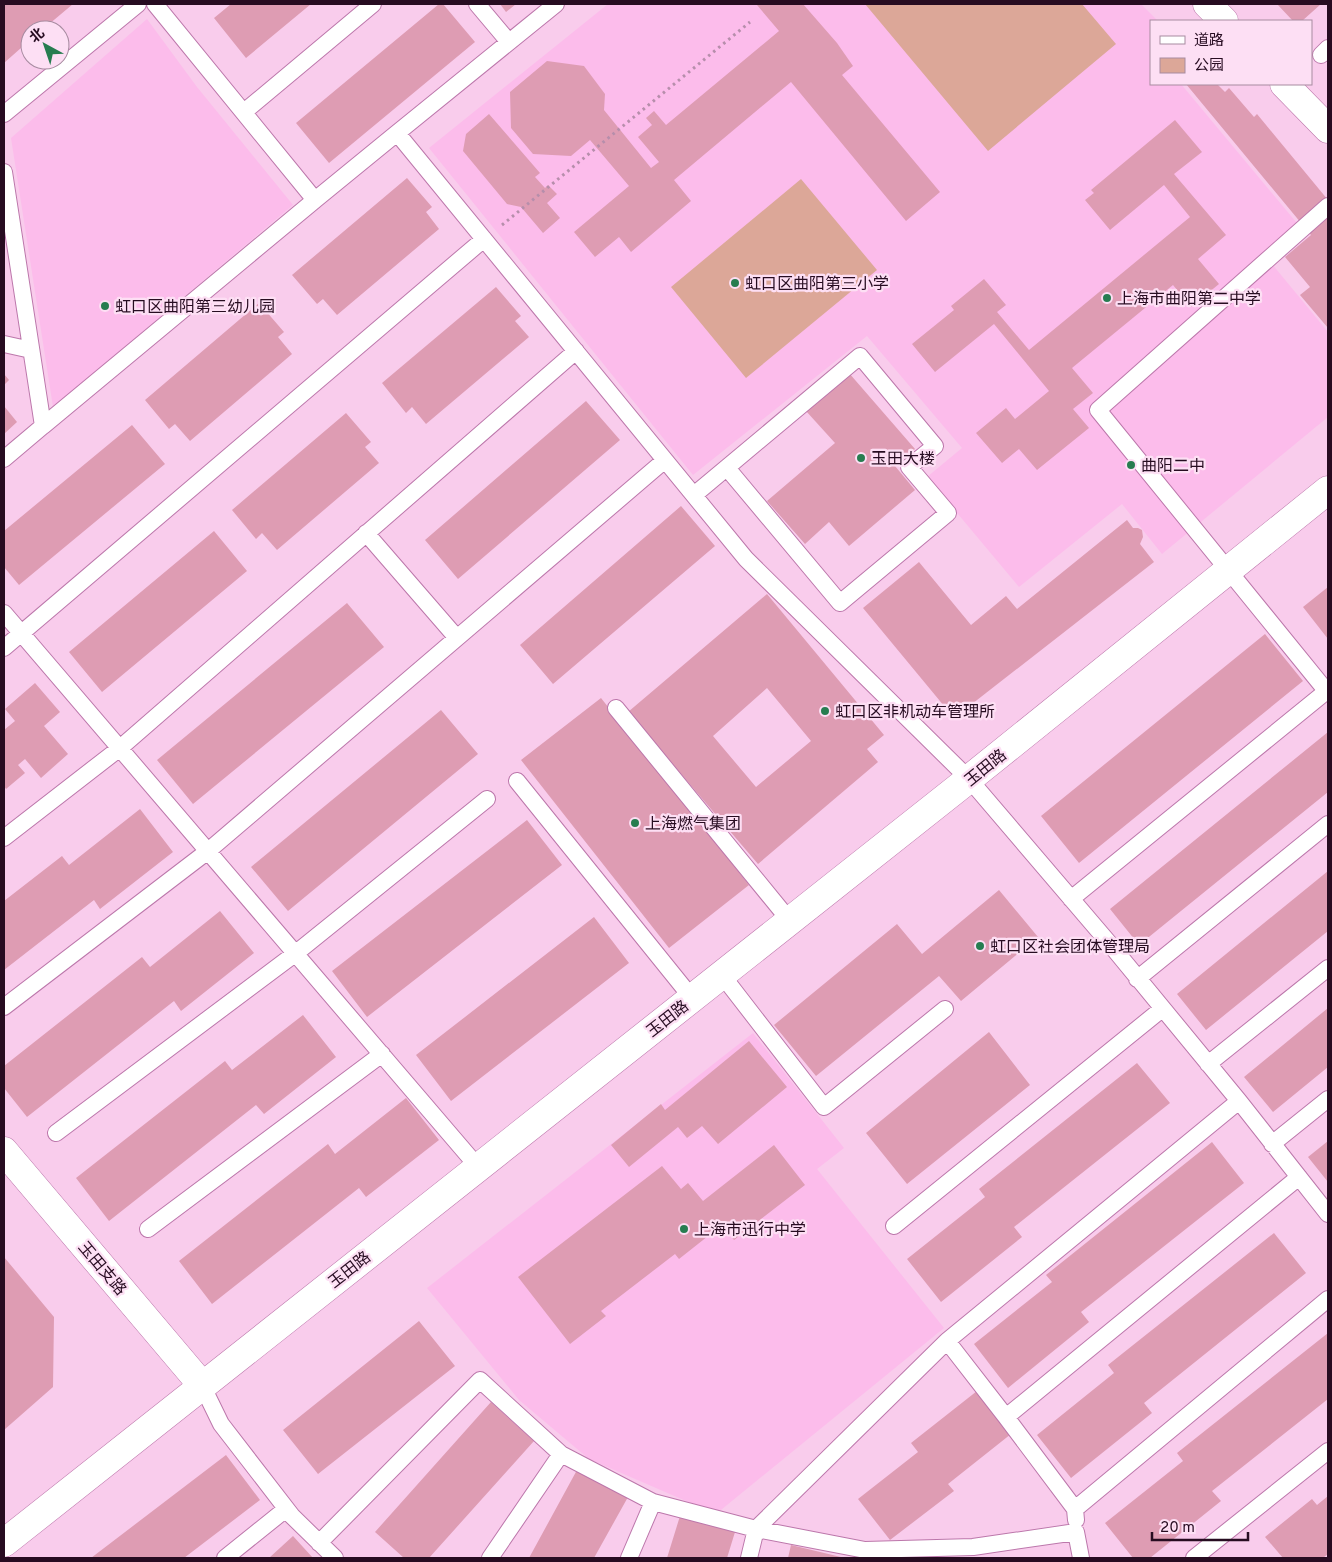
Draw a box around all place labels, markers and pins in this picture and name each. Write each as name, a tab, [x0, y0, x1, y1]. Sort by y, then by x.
place label: 虹口区曲阳第三小学	[745, 275, 889, 295]
marker: 虹口区曲阳第三小学	[729, 277, 741, 289]
place label: 上海市曲阳第二中学	[1117, 290, 1261, 310]
marker: 上海市曲阳第二中学	[1101, 292, 1113, 304]
place label: 虹口区曲阳第三幼儿园	[115, 298, 275, 318]
marker: 虹口区曲阳第三幼儿园	[99, 300, 111, 312]
place label: 玉田大楼	[871, 450, 935, 470]
marker: 玉田大楼	[855, 452, 867, 464]
place label: 曲阳二中	[1141, 457, 1205, 477]
marker: 曲阳二中	[1125, 459, 1137, 471]
place label: 虹口区非机动车管理所	[835, 703, 995, 723]
marker: 虹口区非机动车管理所	[819, 705, 831, 717]
place label: 上海燃气集团	[645, 815, 741, 835]
marker: 上海燃气集团	[629, 817, 641, 829]
place label: 虹口区社会团体管理局	[990, 938, 1150, 958]
marker: 虹口区社会团体管理局	[974, 940, 986, 952]
place label: 上海市迅行中学	[694, 1221, 806, 1241]
marker: 上海市迅行中学	[678, 1223, 690, 1235]

